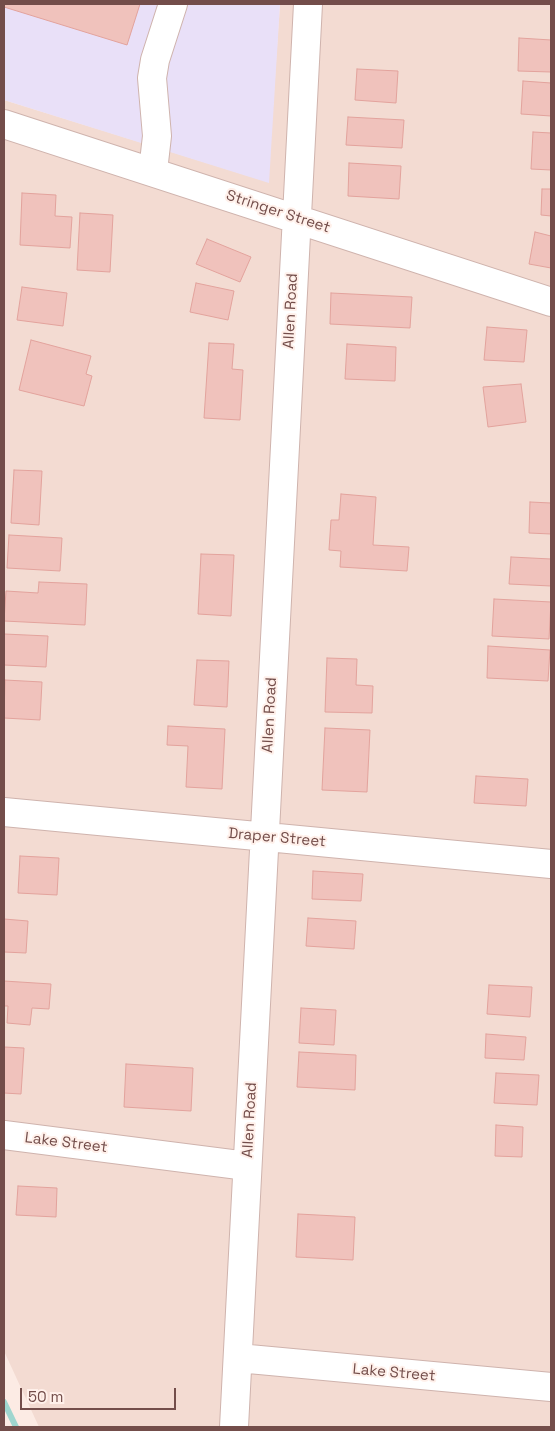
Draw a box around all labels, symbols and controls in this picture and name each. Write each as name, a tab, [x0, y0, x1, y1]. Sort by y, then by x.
street label: Stringer Street	[224, 187, 332, 237]
street label: Allen Road	[280, 273, 302, 349]
street label: Allen Road	[259, 677, 281, 753]
street label: Draper Street	[227, 825, 327, 851]
street label: Allen Road	[239, 1082, 261, 1158]
street label: Lake Street	[24, 1129, 108, 1157]
street label: Lake Street	[352, 1360, 436, 1386]
scale bar	[22, 1378, 179, 1410]
text: 50 m	[28, 1387, 63, 1406]

